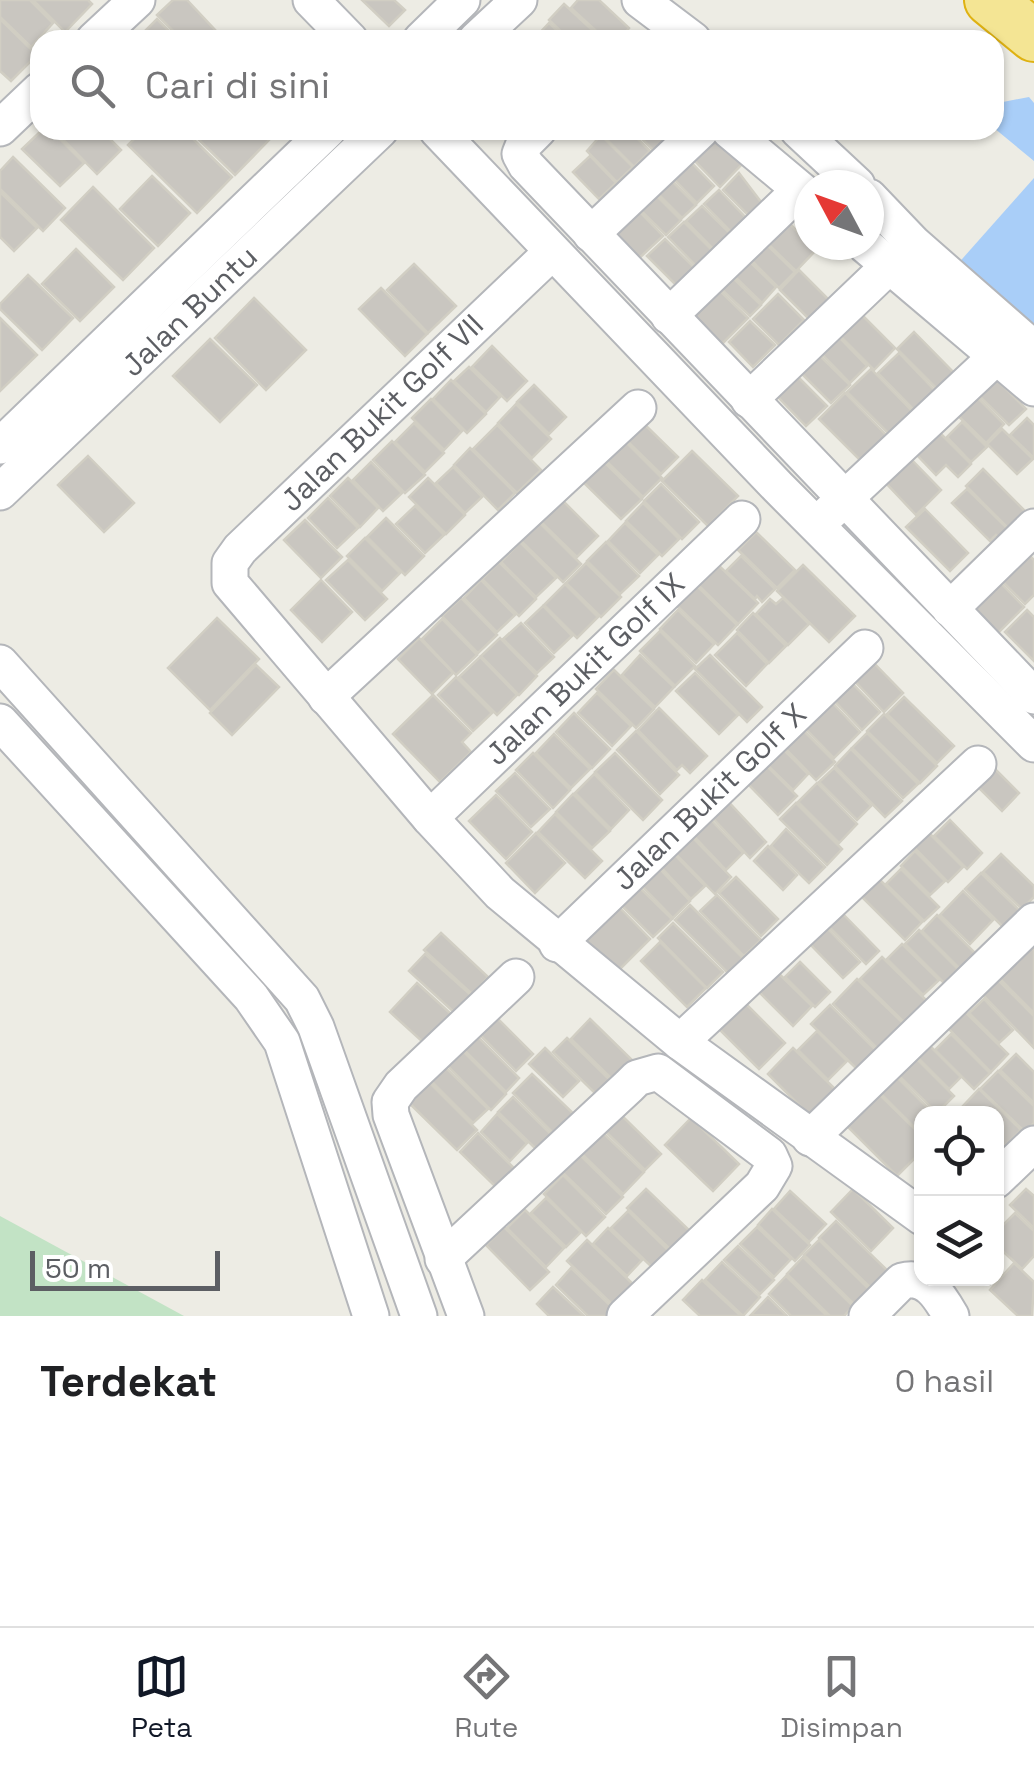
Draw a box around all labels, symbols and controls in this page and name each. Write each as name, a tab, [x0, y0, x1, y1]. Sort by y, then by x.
search box	[30, 30, 1004, 140]
icon: search	[65, 58, 120, 113]
text: Cari di sini	[145, 61, 330, 109]
north arrow	[794, 170, 884, 260]
street label: Jalan Buntu	[113, 237, 266, 385]
street label: Jalan Bukit Golf VII	[272, 306, 491, 520]
street label: Jalan Bukit Golf IX	[477, 564, 693, 773]
street label: Jalan Bukit Golf X	[604, 695, 815, 899]
map controls	[914, 1106, 1004, 1286]
button: locate	[914, 1106, 1004, 1196]
button: layers	[914, 1196, 1004, 1286]
scale bar	[30, 1246, 220, 1290]
text: 50 m	[45, 1250, 111, 1286]
text: Terdekat	[40, 1355, 217, 1408]
text: 0 hasil	[895, 1361, 994, 1401]
tab: Peta	[131, 1649, 192, 1745]
tab: Rute	[455, 1649, 518, 1745]
tab: Disimpan	[780, 1649, 903, 1745]

